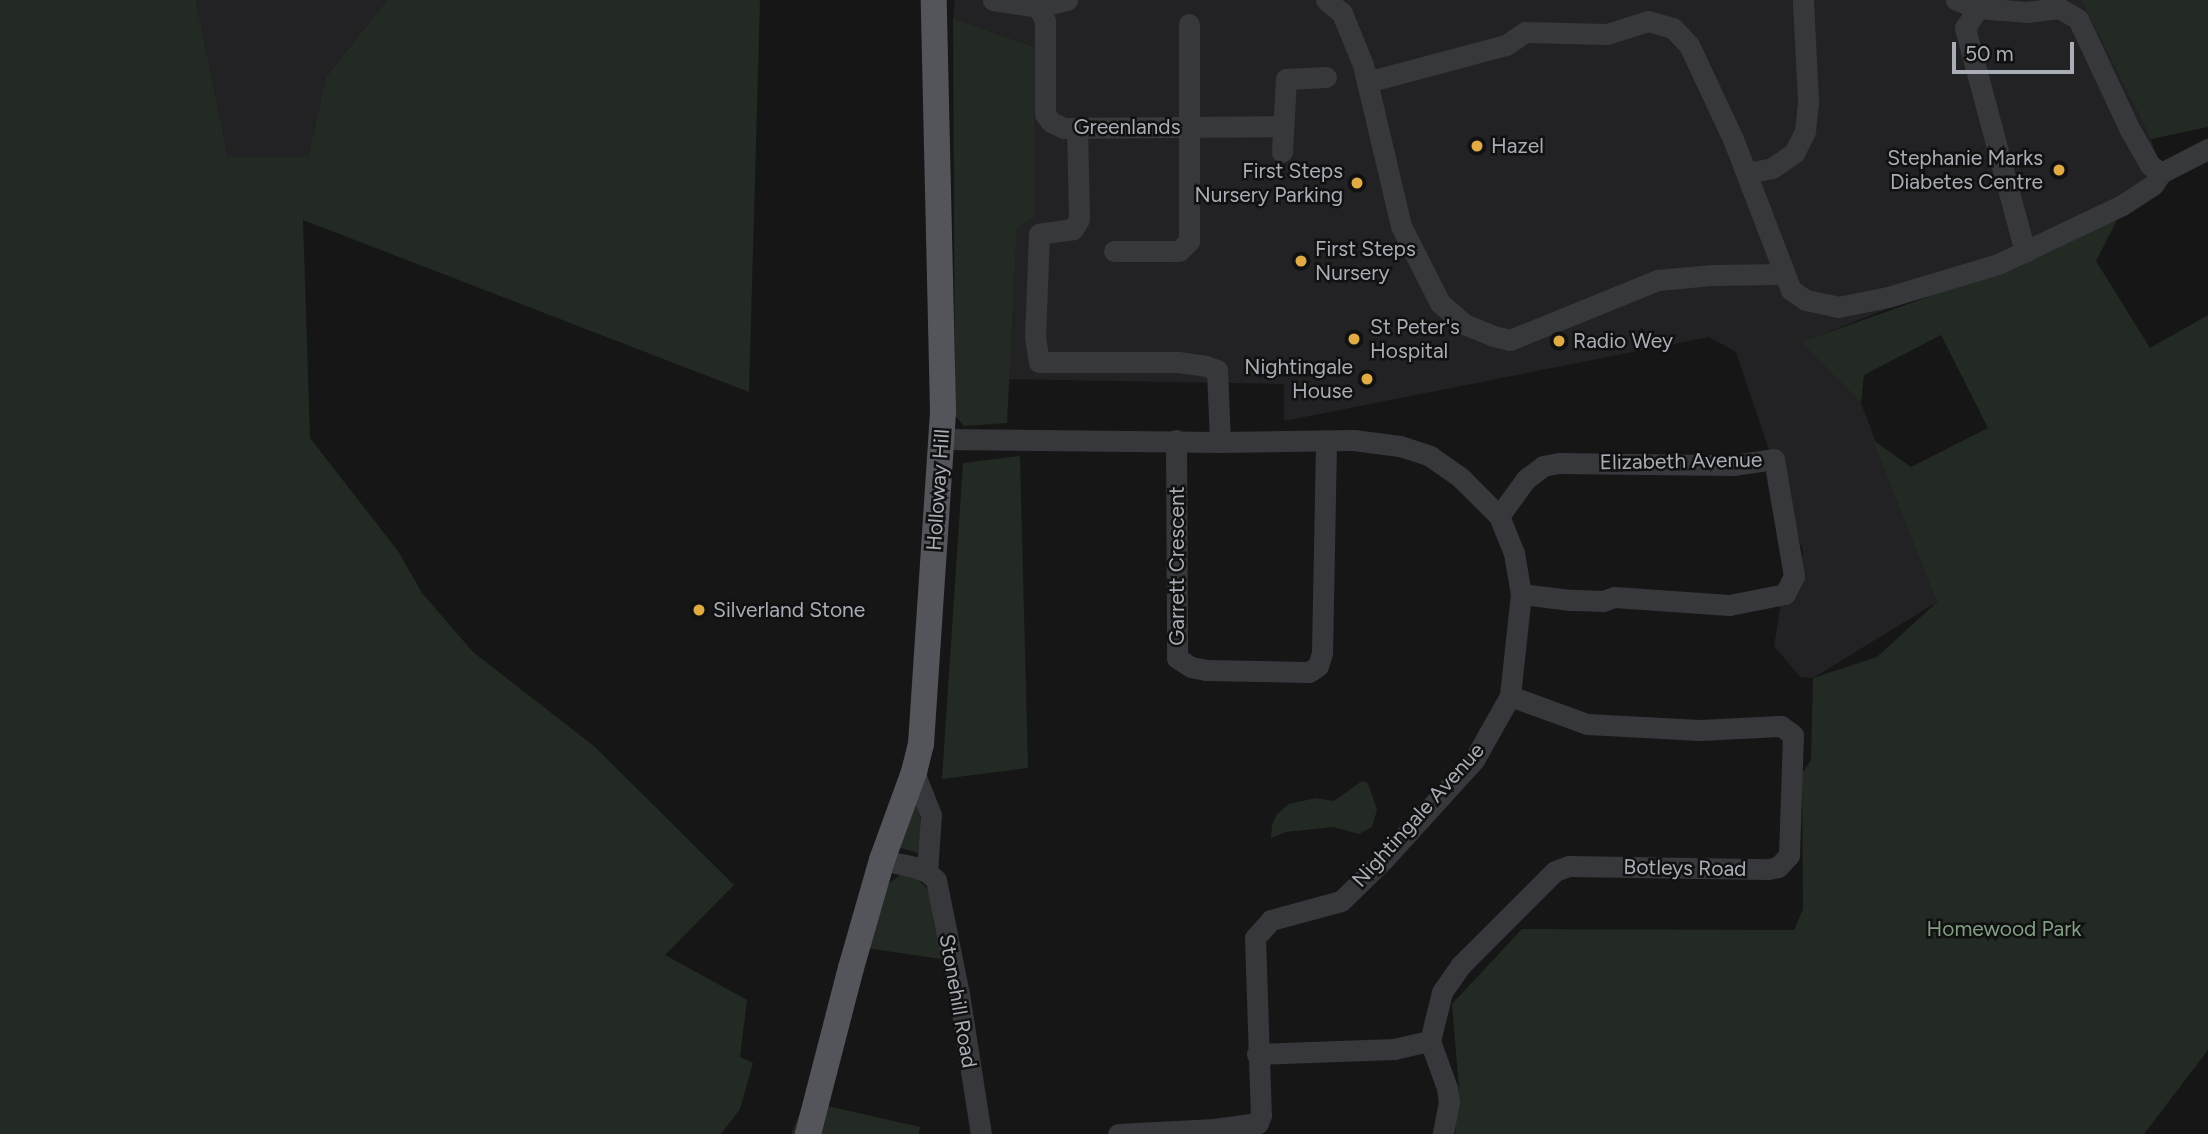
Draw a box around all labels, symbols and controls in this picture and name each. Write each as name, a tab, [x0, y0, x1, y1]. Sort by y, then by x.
scale bar	[1956, 28, 2078, 72]
text: 50 m	[1965, 41, 2014, 66]
street label: Greenlands	[1074, 114, 1180, 140]
place label: Hazel	[1491, 133, 1544, 159]
marker: Hazel	[1469, 138, 1485, 154]
place label: Stephanie Marks Diabetes Centre	[1887, 145, 2043, 195]
place label: First Steps Nursery Parking	[1194, 158, 1343, 208]
marker: Stephanie Marks Diabetes Centre	[2049, 160, 2069, 180]
marker: First Steps Nursery Parking	[1349, 175, 1365, 191]
place label: First Steps Nursery	[1315, 236, 1416, 286]
marker: First Steps Nursery	[1293, 253, 1309, 269]
place label: St Peter's Hospital	[1370, 314, 1460, 364]
place label: Radio Wey	[1573, 328, 1673, 354]
marker: St Peter's Hospital	[1344, 329, 1364, 349]
marker: Radio Wey	[1551, 333, 1567, 349]
place label: Nightingale House	[1244, 354, 1353, 404]
marker: Nightingale House	[1359, 371, 1375, 387]
street label: Holloway Hill	[921, 428, 955, 552]
street label: Elizabeth Avenue	[1600, 447, 1762, 475]
street label: Garrett Crescent	[1164, 486, 1190, 646]
place label: Silverland Stone	[713, 597, 865, 623]
marker: Silverland Stone	[691, 602, 707, 618]
street label: Nightingale Avenue	[1347, 738, 1489, 892]
street label: Botleys Road	[1623, 854, 1747, 882]
park label: Homewood Park	[1926, 916, 2082, 942]
street label: Stonehill Road	[934, 932, 982, 1070]

